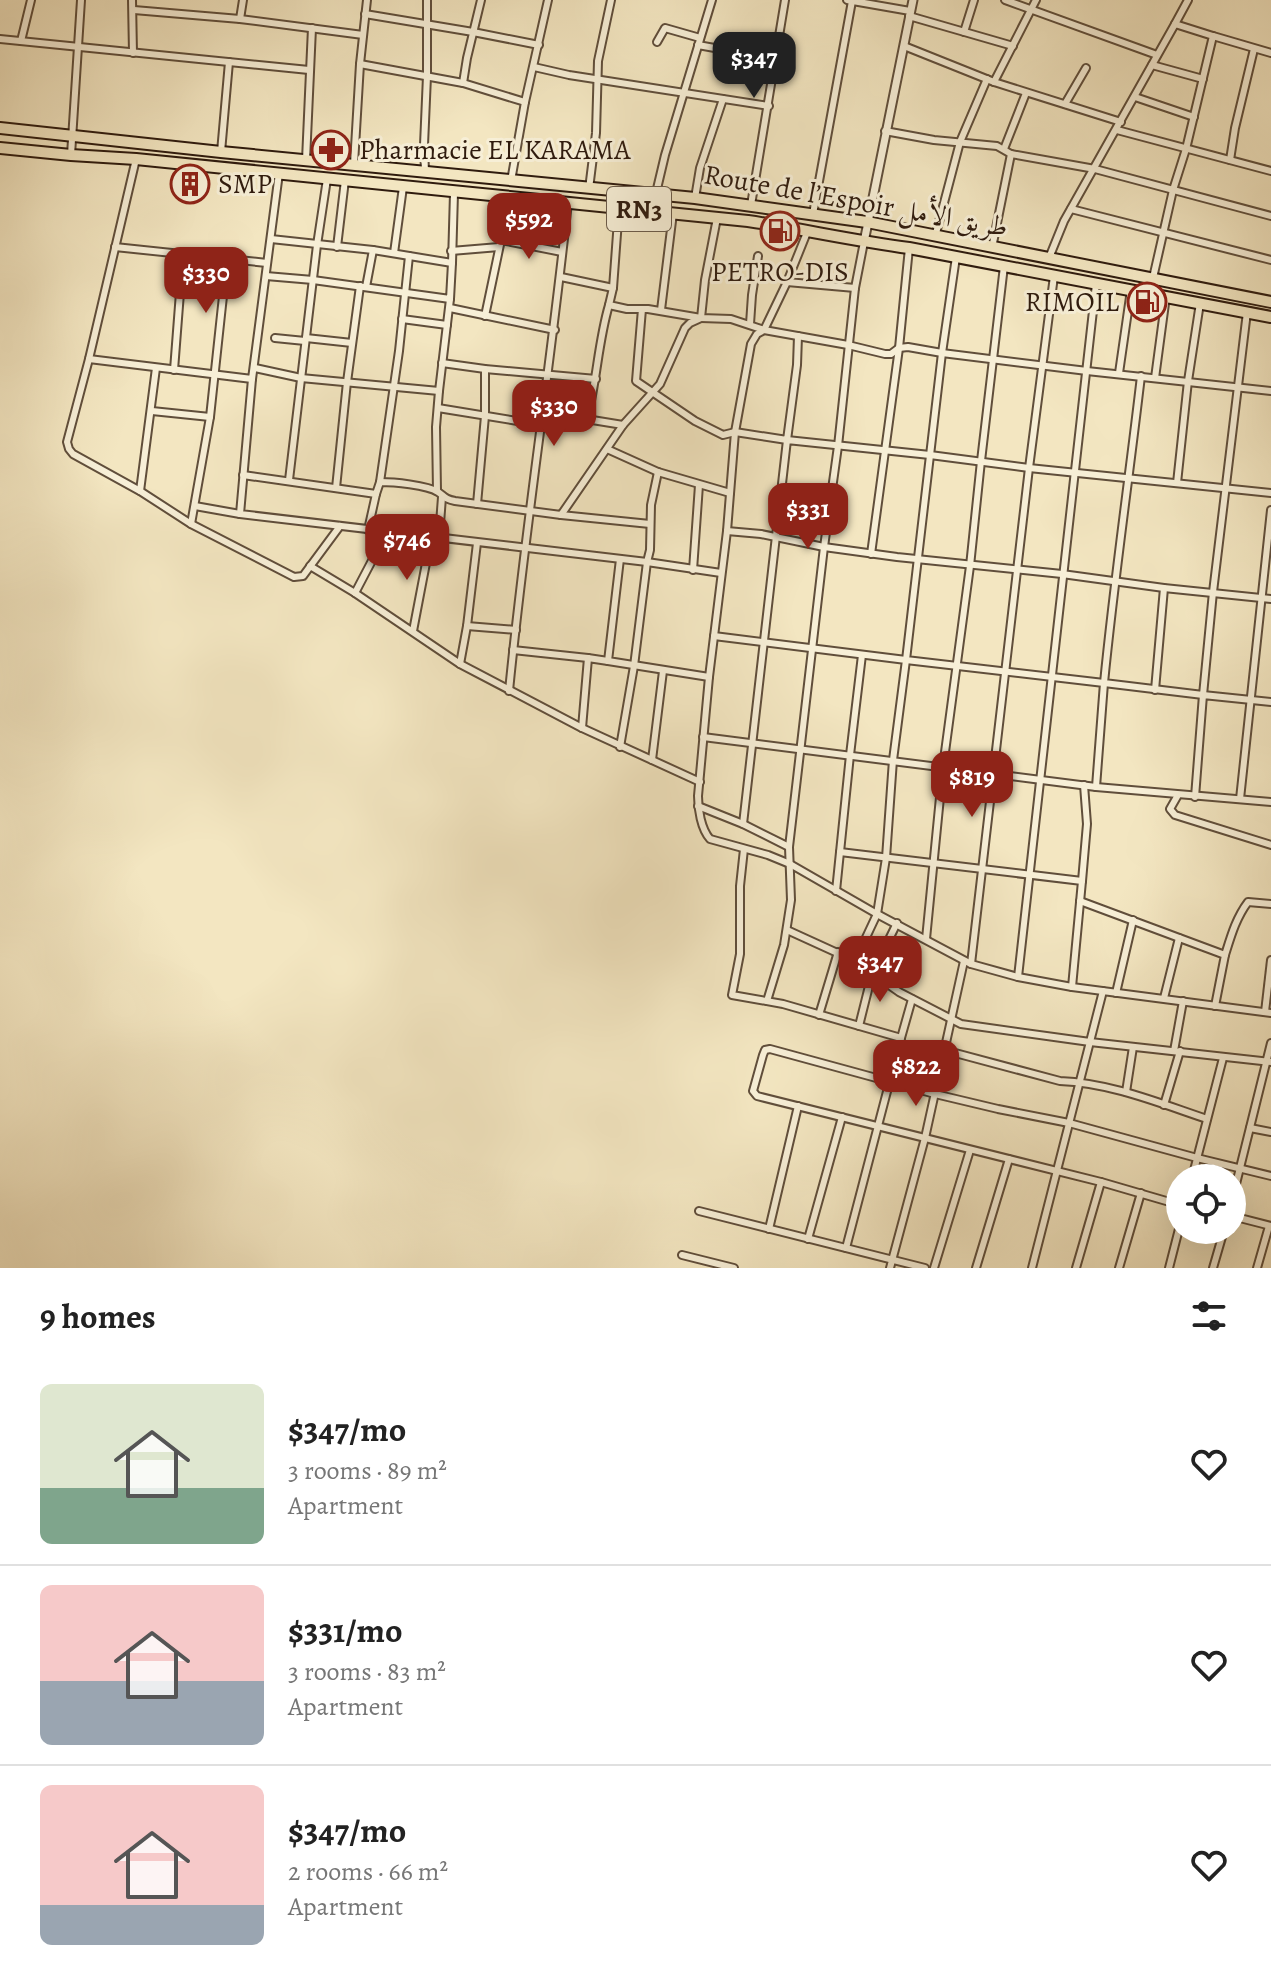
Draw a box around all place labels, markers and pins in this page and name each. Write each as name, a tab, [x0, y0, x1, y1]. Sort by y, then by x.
pin: $347	[707, 32, 801, 100]
pharmacy icon: Pharmacie EL KARAMA	[310, 129, 352, 171]
place label: Pharmacie EL KARAMA	[359, 131, 631, 169]
building icon: SMP	[169, 163, 211, 205]
place label: SMP	[218, 165, 272, 203]
pin: $592	[482, 193, 576, 261]
fuel station icon: PETRO-DIS	[759, 210, 801, 252]
pin: $330	[159, 247, 253, 315]
place label: PETRO-DIS	[711, 253, 849, 291]
fuel station icon: RIMOIL	[1126, 281, 1168, 323]
place label: RIMOIL	[1025, 283, 1120, 321]
pin: $330	[507, 380, 601, 448]
pin: $331	[761, 483, 855, 551]
pin: $746	[360, 514, 454, 582]
pin: $819	[925, 751, 1019, 819]
pin: $347	[833, 936, 927, 1004]
pin: $822	[869, 1040, 963, 1108]

